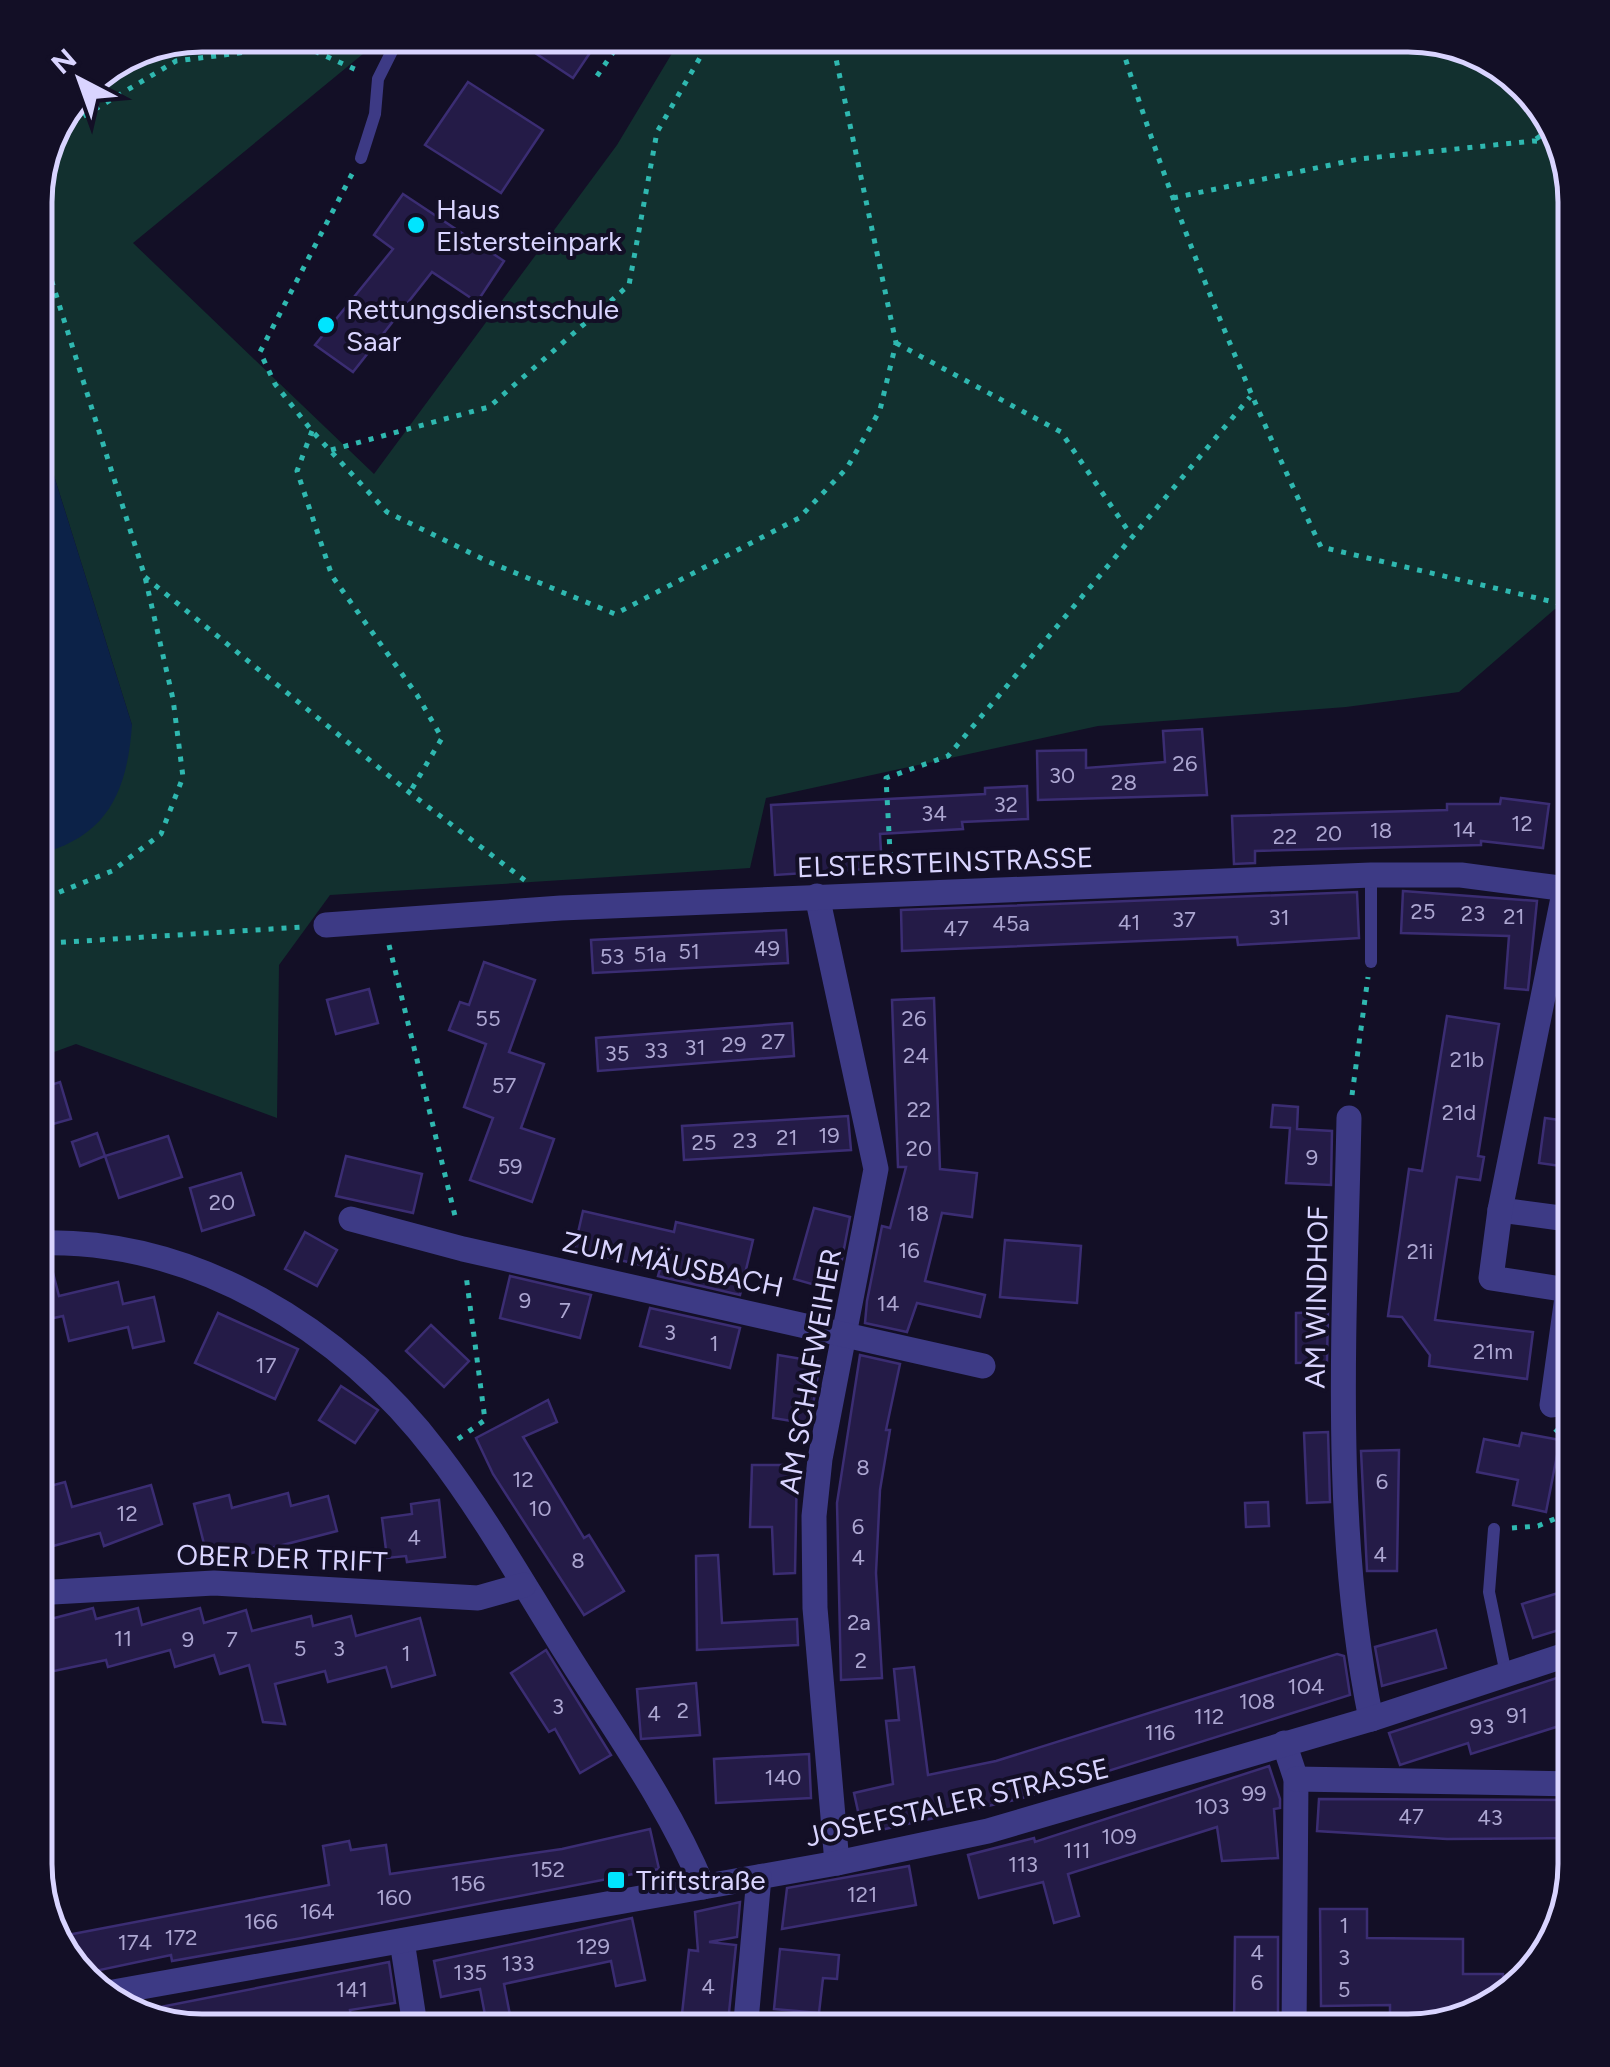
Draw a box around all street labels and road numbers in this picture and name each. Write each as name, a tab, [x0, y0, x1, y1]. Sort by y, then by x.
street label: ELSTERSTEINSTRASSE	[796, 840, 1094, 884]
street label: AM WINDHOF	[1297, 1205, 1335, 1389]
street label: ZUM MÄUSBACH	[560, 1224, 786, 1304]
street label: AM SCHAFWEIHER	[772, 1246, 848, 1496]
street label: OBER DER TRIFT	[176, 1537, 389, 1579]
street label: JOSEFSTALER STRASSE	[802, 1751, 1112, 1853]

